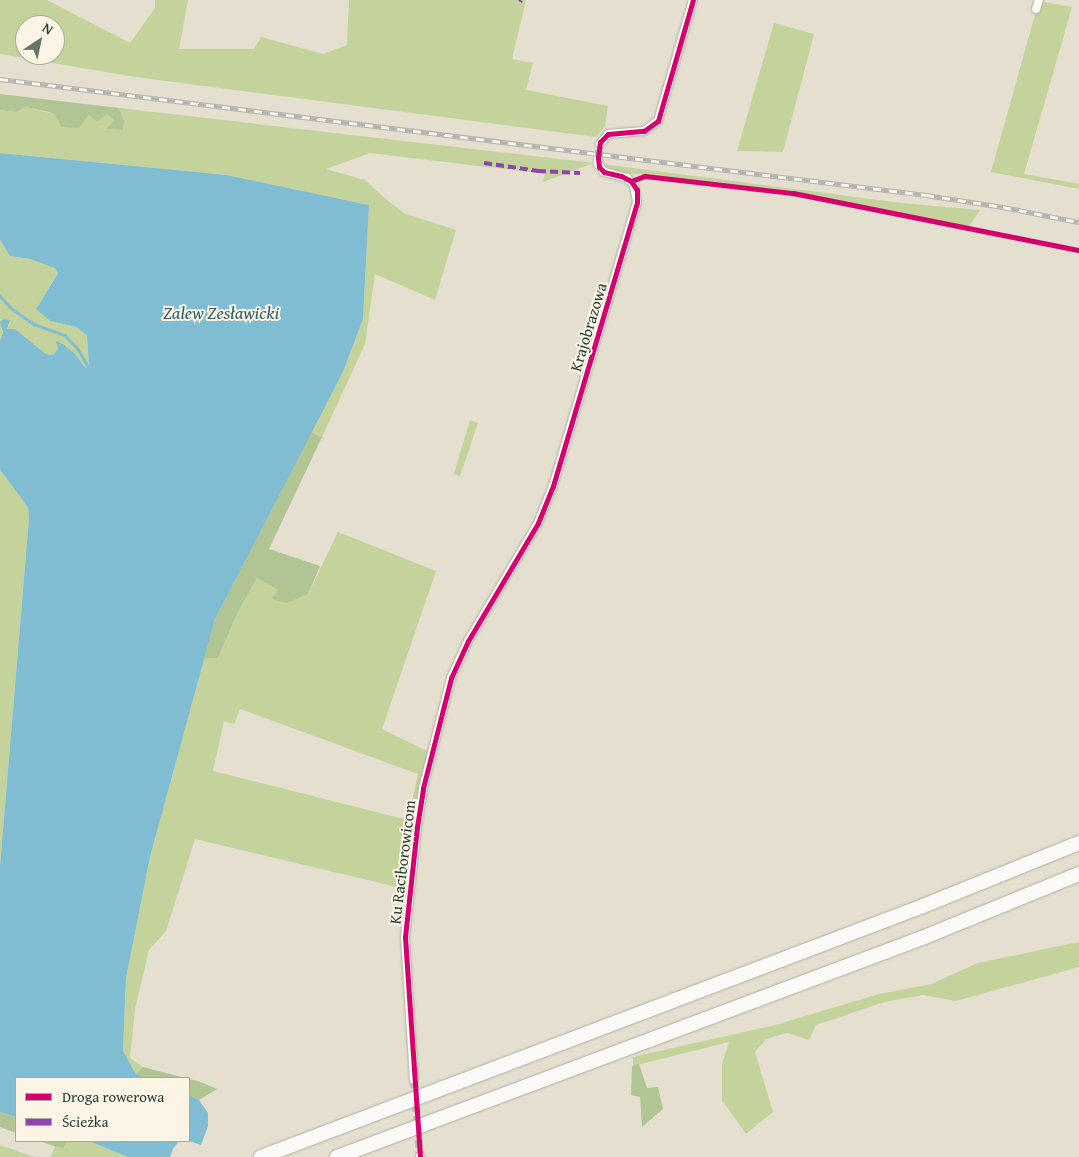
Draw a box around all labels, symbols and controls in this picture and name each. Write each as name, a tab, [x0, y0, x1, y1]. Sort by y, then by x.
north arrow	[15, 15, 65, 65]
text: N	[38, 17, 57, 39]
street label: Krajobrazowa	[565, 280, 611, 374]
water label: Zalew Zesławicki	[163, 302, 279, 324]
street label: Ku Raciborowicom	[385, 799, 419, 925]
legend	[15, 1077, 190, 1142]
text: Droga rowerowa	[62, 1086, 164, 1107]
text: Ścieżka	[62, 1111, 109, 1132]

